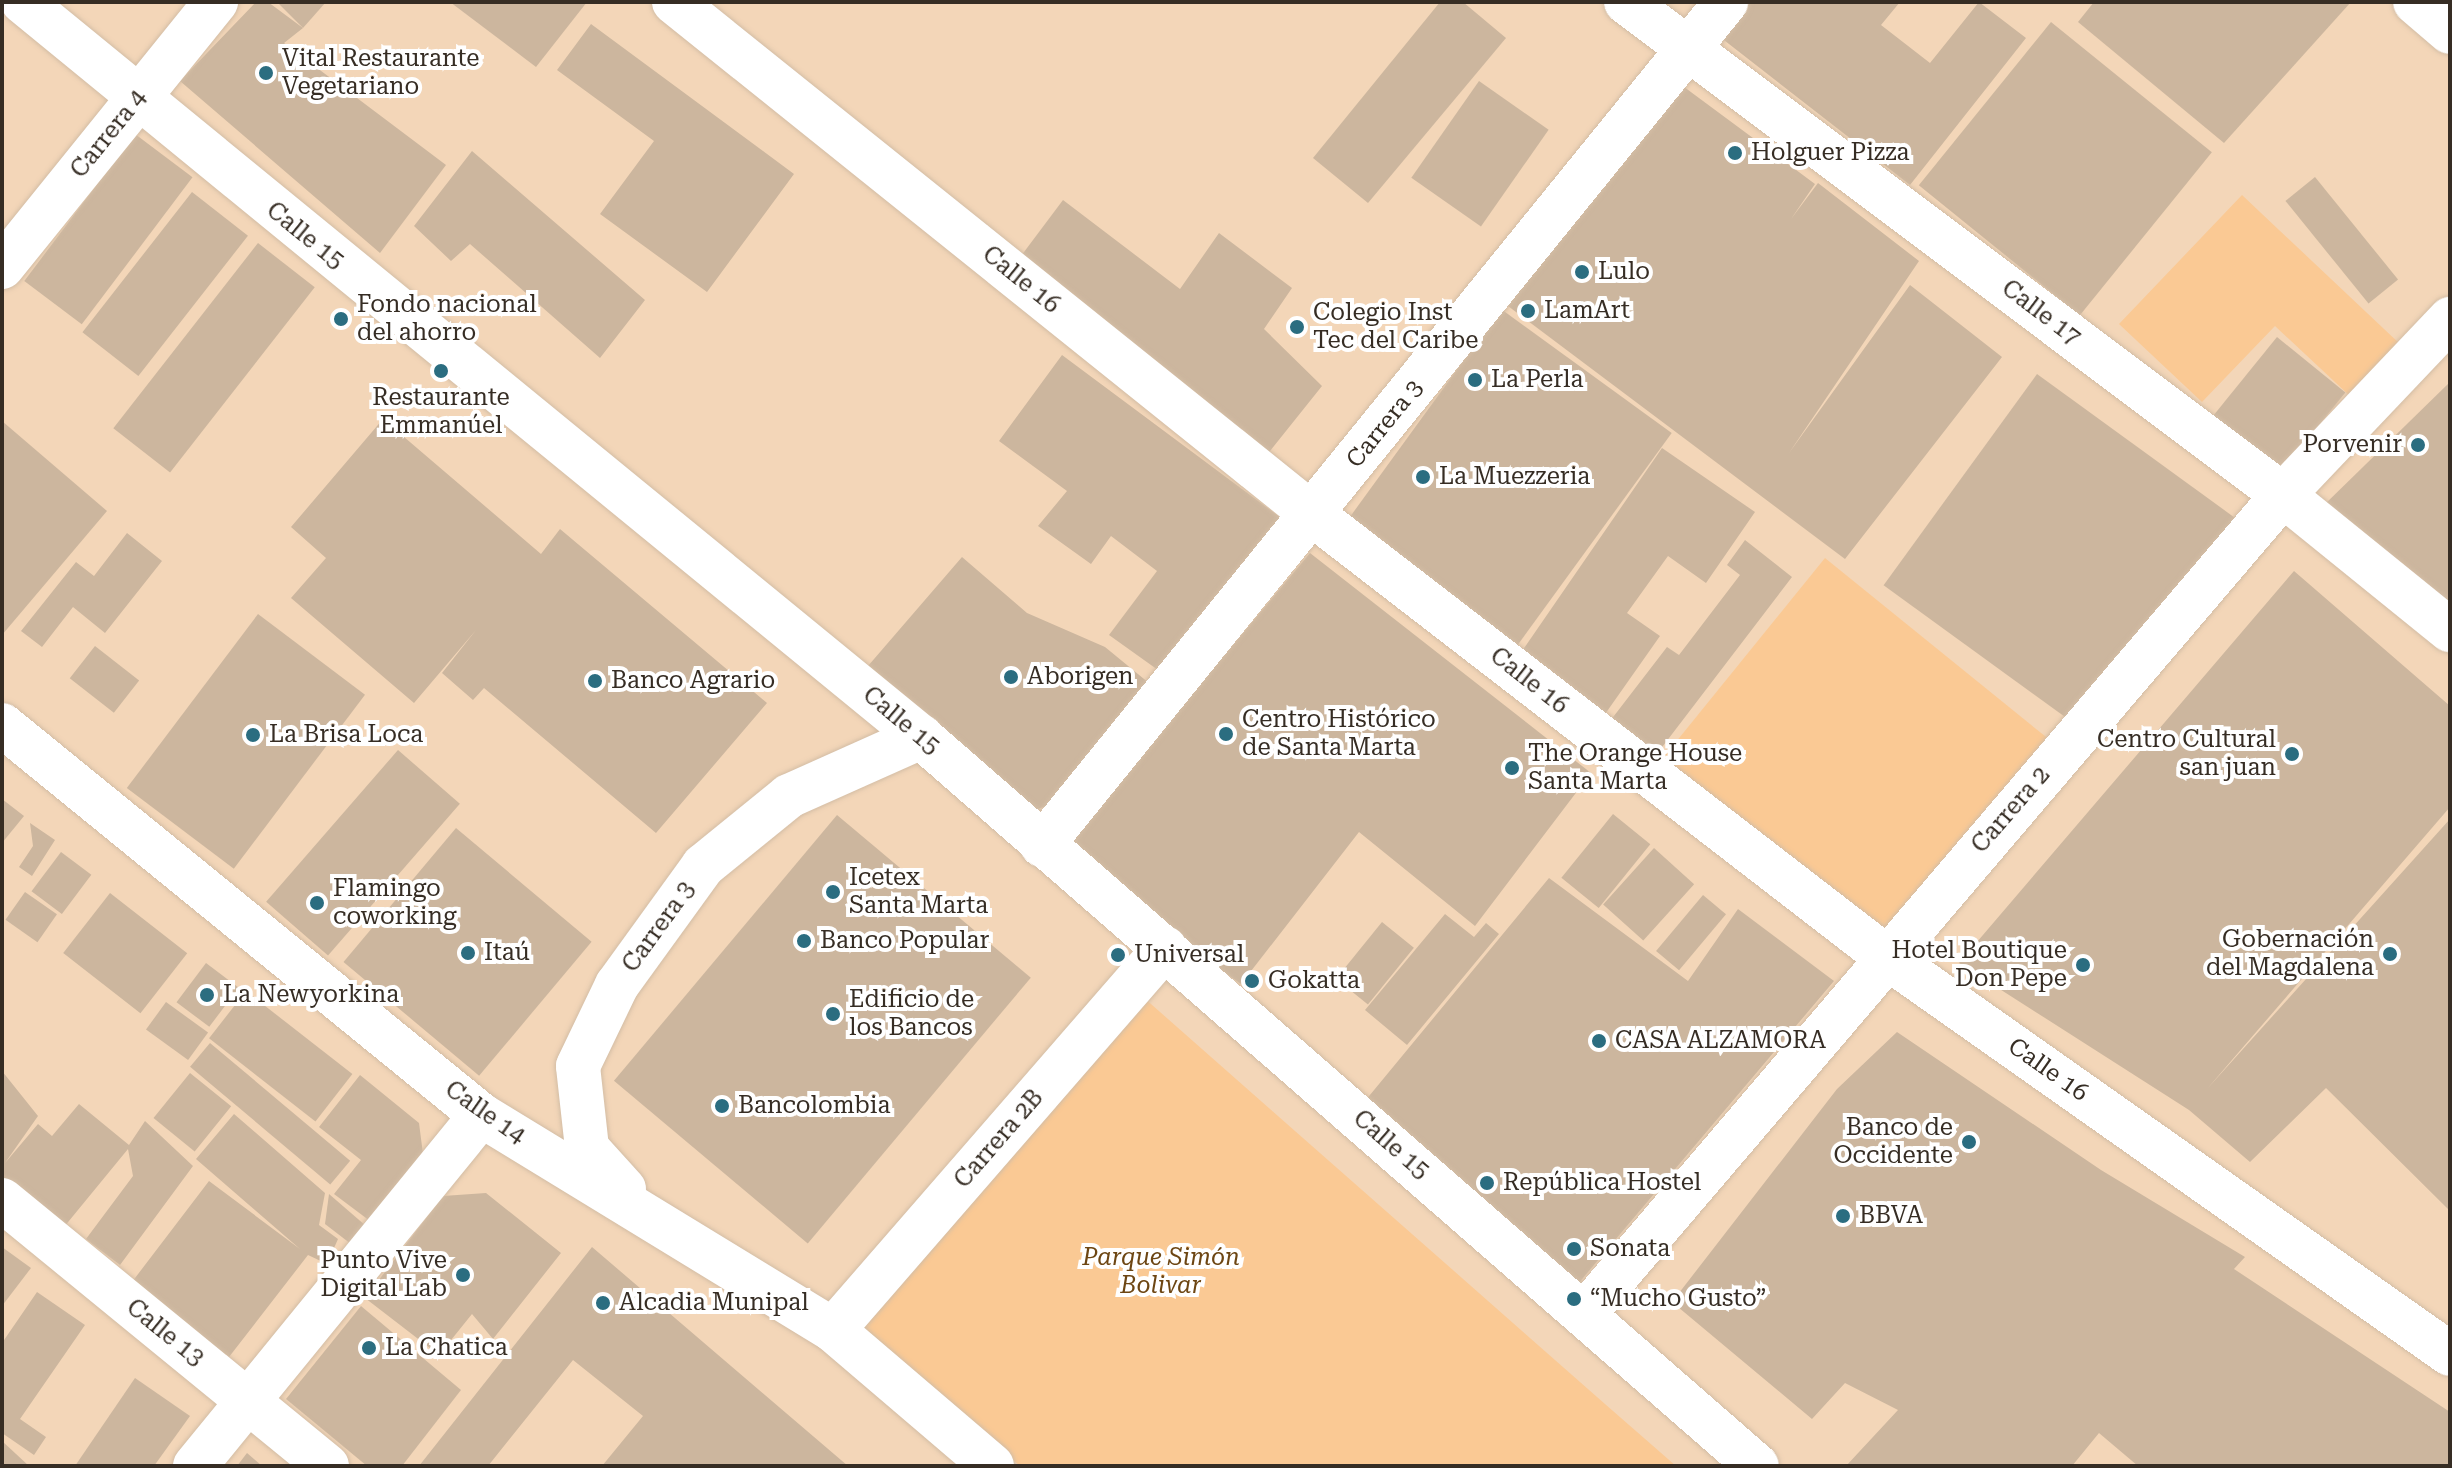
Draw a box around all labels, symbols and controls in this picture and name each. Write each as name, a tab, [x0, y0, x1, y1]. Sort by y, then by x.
place label: Vital Restaurante Vegetariano	[282, 45, 479, 101]
marker: Vital Restaurante Vegetariano	[257, 64, 275, 82]
street label: Carrera 4	[65, 84, 153, 184]
place label: Holguer Pizza	[1751, 139, 1909, 167]
marker: Holguer Pizza	[1726, 144, 1744, 162]
street label: Calle 15	[261, 196, 349, 276]
street label: Calle 16	[977, 240, 1065, 320]
place label: Lulo	[1598, 258, 1650, 286]
marker: Lulo	[1573, 263, 1591, 281]
street label: Calle 17	[1996, 274, 2086, 352]
place label: Fondo nacional del ahorro	[357, 291, 537, 347]
place label: LamArt	[1544, 297, 1630, 325]
place label: Colegio Inst Tec del Caribe	[1313, 299, 1478, 355]
marker: LamArt	[1519, 302, 1537, 320]
marker: Fondo nacional del ahorro	[332, 310, 350, 328]
marker: Colegio Inst Tec del Caribe	[1288, 318, 1306, 336]
marker: Restaurante Emmanúel	[432, 362, 450, 380]
place label: La Perla	[1491, 366, 1584, 394]
marker: La Perla	[1466, 371, 1484, 389]
street label: Carrera 3	[1341, 374, 1429, 474]
place label: Restaurante Emmanúel	[372, 384, 510, 440]
place label: Porvenir	[2302, 431, 2402, 459]
marker: Porvenir	[2409, 436, 2427, 454]
place label: La Muezzeria	[1439, 463, 1590, 491]
marker: La Muezzeria	[1414, 468, 1432, 486]
street label: Calle 16	[1484, 642, 1574, 720]
place label: Aborigen	[1027, 663, 1134, 691]
place label: Banco Agrario	[611, 667, 775, 695]
marker: Aborigen	[1002, 668, 1020, 686]
marker: Banco Agrario	[586, 672, 604, 690]
street label: Calle 15	[857, 681, 945, 761]
place label: Centro Histórico de Santa Marta	[1242, 706, 1436, 762]
place label: La Brisa Loca	[269, 721, 423, 749]
marker: Centro Histórico de Santa Marta	[1217, 725, 1235, 743]
marker: La Brisa Loca	[244, 726, 262, 744]
place label: Centro Cultural san juan	[2097, 726, 2276, 782]
place label: The Orange House Santa Marta	[1528, 740, 1742, 796]
marker: Centro Cultural san juan	[2283, 745, 2301, 763]
marker: The Orange House Santa Marta	[1503, 759, 1521, 777]
street label: Carrera 2	[1966, 761, 2056, 859]
place label: Icetex Santa Marta	[849, 864, 988, 920]
place label: Flamingo coworking	[333, 875, 457, 931]
street label: Carrera 3	[616, 876, 702, 978]
marker: Icetex Santa Marta	[824, 883, 842, 901]
marker: Flamingo coworking	[308, 894, 326, 912]
place label: Gobernación del Magdalena	[2206, 926, 2374, 982]
place label: Banco Popular	[820, 927, 989, 955]
marker: Banco Popular	[795, 932, 813, 950]
place label: Hotel Boutique Don Pepe	[1891, 937, 2067, 993]
place label: Itaú	[484, 939, 530, 967]
place label: Universal	[1134, 941, 1244, 969]
marker: Itaú	[459, 944, 477, 962]
marker: Gobernación del Magdalena	[2381, 945, 2399, 963]
marker: Universal	[1109, 946, 1127, 964]
marker: Hotel Boutique Don Pepe	[2074, 956, 2092, 974]
place label: Gokatta	[1268, 967, 1360, 995]
marker: Gokatta	[1243, 972, 1261, 990]
place label: La Newyorkina	[223, 981, 399, 1009]
marker: La Newyorkina	[198, 986, 216, 1004]
place label: Edificio de los Bancos	[849, 986, 974, 1042]
marker: Edificio de los Bancos	[824, 1005, 842, 1023]
place label: CASA ALZAMORA	[1615, 1027, 1826, 1055]
marker: CASA ALZAMORA	[1590, 1032, 1608, 1050]
street label: Calle 16	[2002, 1032, 2094, 1108]
street label: Calle 14	[439, 1075, 531, 1151]
street label: Carrera 2B	[948, 1084, 1050, 1194]
place label: Bancolombia	[738, 1092, 890, 1120]
marker: Bancolombia	[713, 1097, 731, 1115]
street label: Calle 15	[1347, 1104, 1435, 1186]
place label: Banco de Occidente	[1833, 1114, 1953, 1170]
marker: Banco de Occidente	[1960, 1133, 1978, 1151]
place label: República Hostel	[1503, 1169, 1701, 1197]
marker: República Hostel	[1478, 1174, 1496, 1192]
place label: BBVA	[1859, 1202, 1923, 1230]
marker: BBVA	[1834, 1207, 1852, 1225]
place label: Sonata	[1590, 1235, 1670, 1263]
marker: Sonata	[1565, 1240, 1583, 1258]
park label: Parque Simón Bolivar	[1082, 1244, 1240, 1300]
place label: Punto Vive Digital Lab	[320, 1247, 447, 1303]
marker: Punto Vive Digital Lab	[454, 1266, 472, 1284]
place label: “Mucho Gusto”	[1590, 1285, 1766, 1313]
place label: Alcadia Munipal	[619, 1289, 809, 1317]
marker: “Mucho Gusto”	[1565, 1290, 1583, 1308]
street label: Calle 13	[121, 1293, 209, 1373]
marker: Alcadia Munipal	[594, 1294, 612, 1312]
place label: La Chatica	[385, 1334, 508, 1362]
marker: La Chatica	[360, 1339, 378, 1357]

